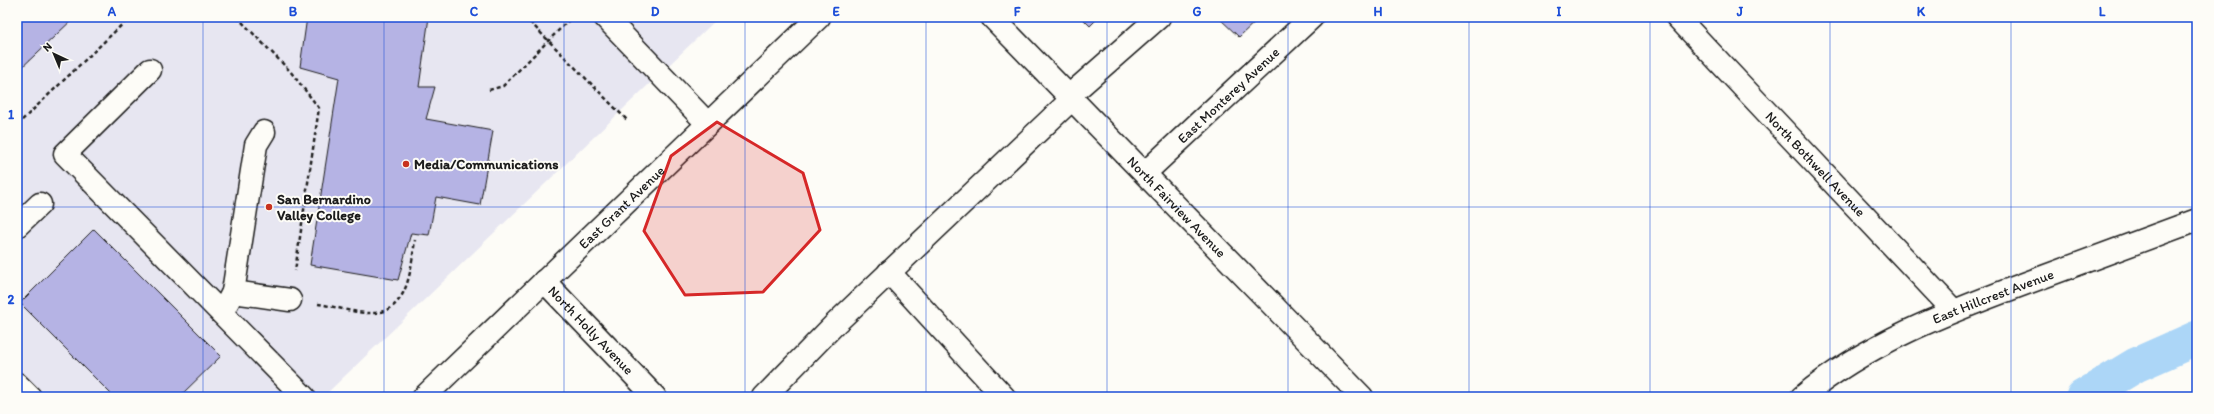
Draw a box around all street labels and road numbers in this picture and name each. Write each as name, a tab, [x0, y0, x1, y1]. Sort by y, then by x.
street label: East Monterey Avenue	[1174, 44, 1283, 147]
street label: North Bothwell Avenue	[1762, 108, 1869, 221]
street label: North Fairview Avenue	[1123, 153, 1230, 262]
street label: East Grant Avenue	[575, 162, 669, 253]
street label: East Hillcrest Avenue	[1930, 266, 2057, 328]
street label: North Holly Avenue	[544, 283, 637, 379]

